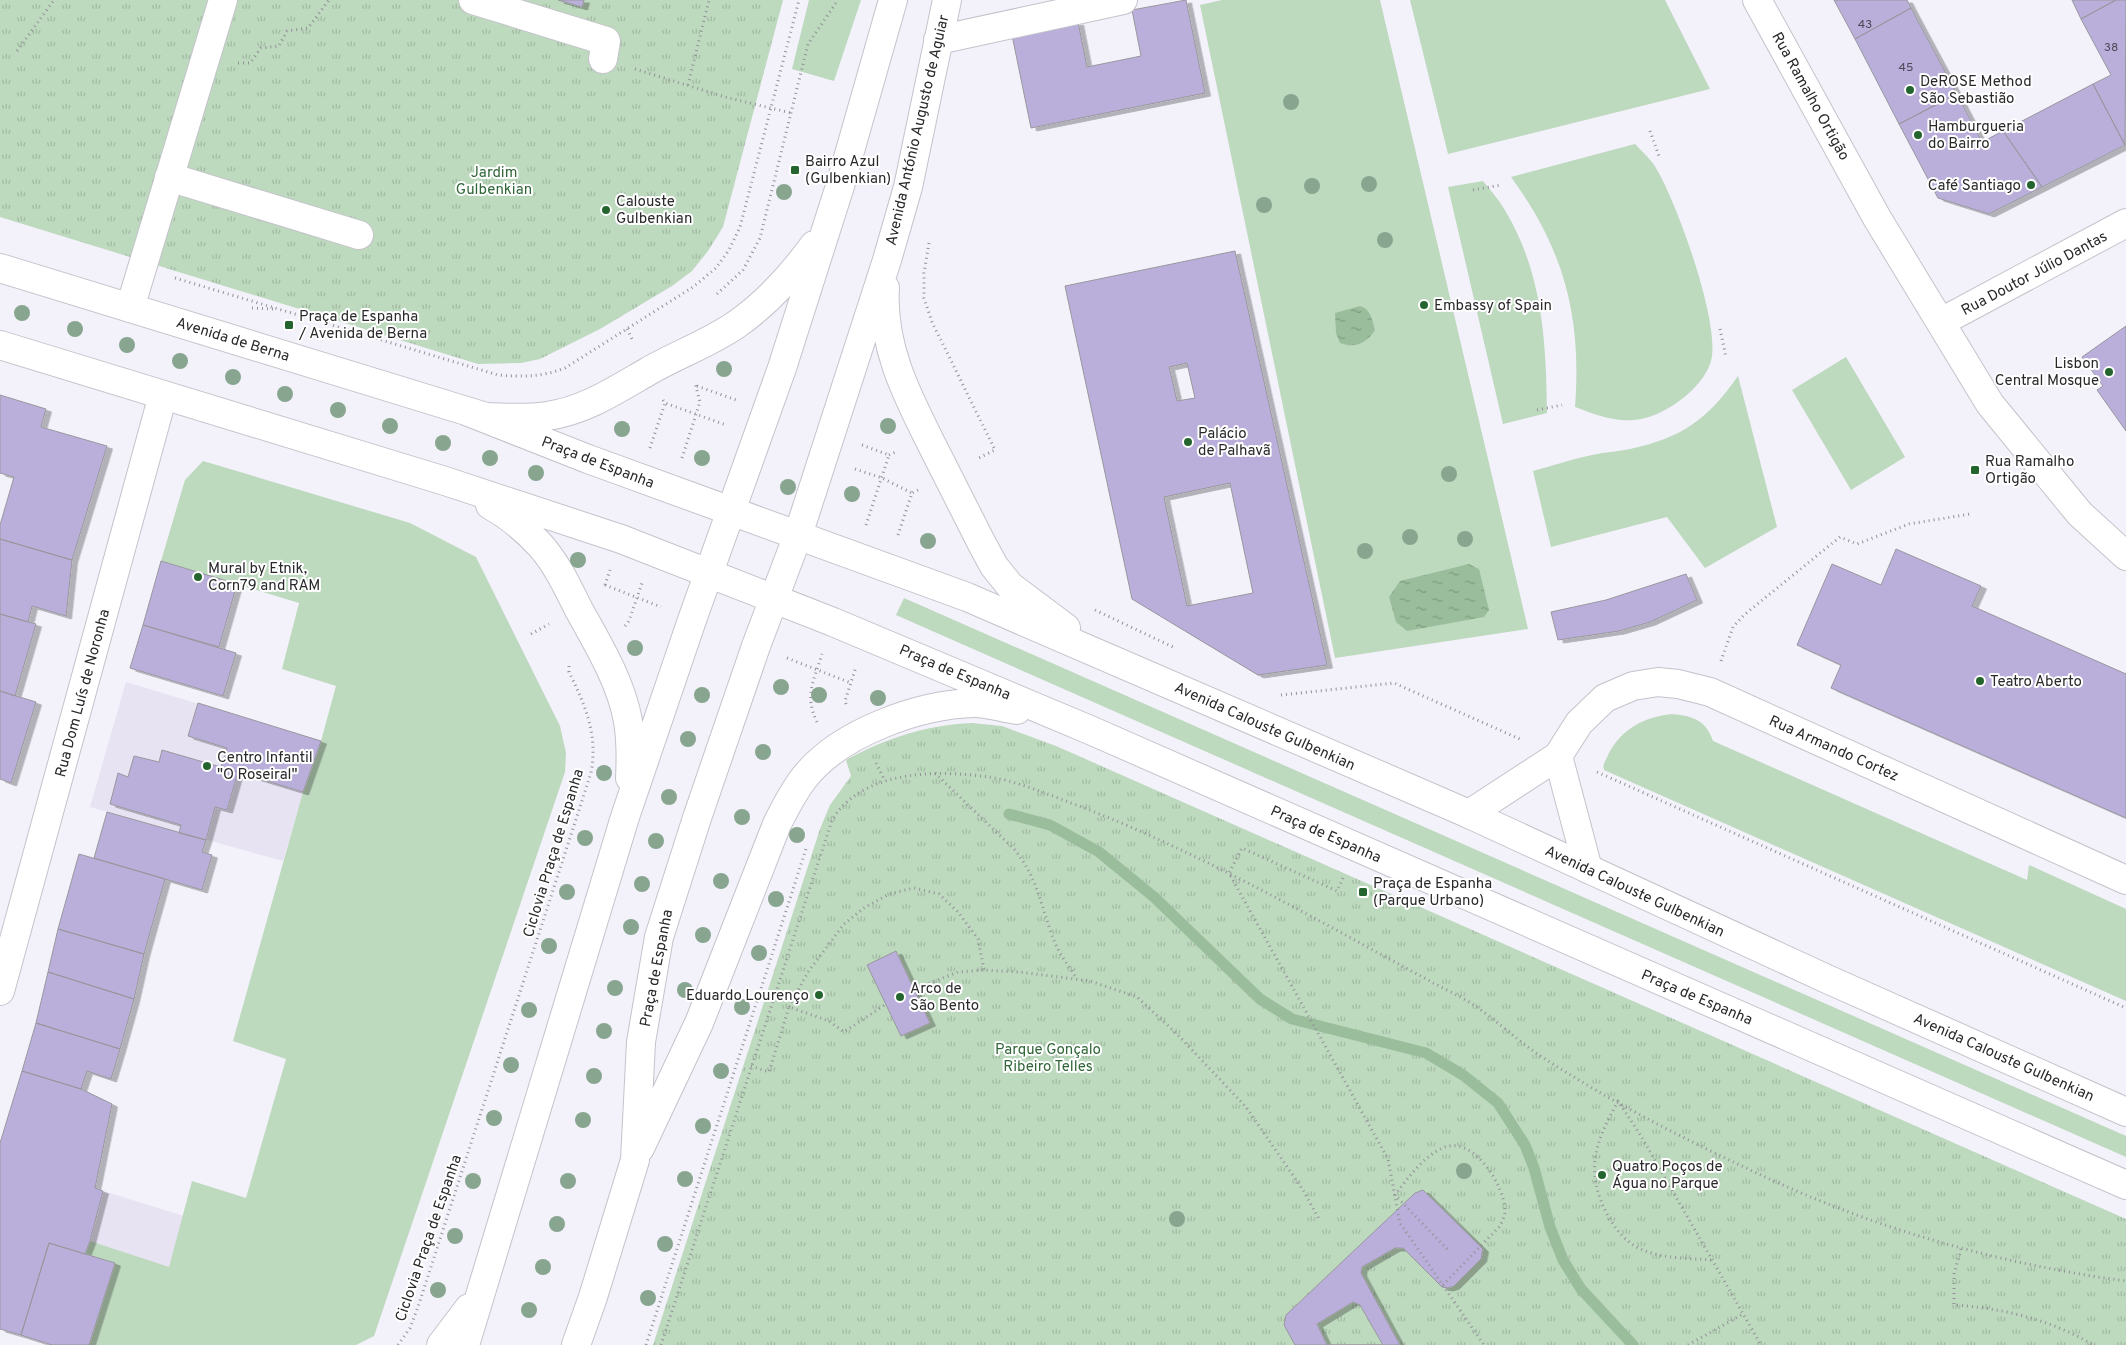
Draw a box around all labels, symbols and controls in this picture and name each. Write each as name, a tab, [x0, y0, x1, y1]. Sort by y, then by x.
street label: Avenida António Augusto de Aguiar	[883, 13, 954, 248]
house number: 43	[1858, 17, 1872, 33]
street label: Rua Ramalho Ortigão	[1767, 29, 1853, 164]
house number: 38	[2104, 40, 2118, 56]
house number: 45	[1899, 60, 1913, 76]
place label: DeROSE Method São Sebastião	[1920, 73, 2032, 109]
marker: DeROSE Method São Sebastião	[1904, 84, 1916, 96]
place label: Hamburgueria do Bairro	[1928, 118, 2024, 154]
marker: Hamburgueria do Bairro	[1912, 129, 1924, 141]
place label: Bairro Azul (Gulbenkian)	[805, 153, 891, 189]
park label: Jardim Gulbenkian	[456, 164, 532, 200]
marker: Bairro Azul (Gulbenkian)	[789, 164, 801, 176]
place label: Café Santiago	[1928, 177, 2021, 196]
marker: Café Santiago	[2025, 179, 2037, 191]
place label: Calouste Gulbenkian	[616, 193, 692, 229]
marker: Calouste Gulbenkian	[600, 204, 612, 216]
street label: Rua Doutor Júlio Dantas	[1958, 228, 2111, 321]
place label: Embassy of Spain	[1434, 297, 1552, 316]
marker: Embassy of Spain	[1418, 299, 1430, 311]
place label: Praça de Espanha / Avenida de Berna	[298, 308, 427, 344]
street label: Avenida de Berna	[173, 314, 292, 367]
marker: Praça de Espanha / Avenida de Berna	[283, 319, 295, 331]
place label: Lisbon Central Mosque	[1995, 355, 2099, 391]
marker: Lisbon Central Mosque	[2103, 366, 2115, 378]
place label: Palácio de Palhavã	[1198, 425, 1271, 461]
street label: Praça de Espanha	[538, 433, 657, 494]
marker: Palácio de Palhavã	[1182, 436, 1194, 448]
place label: Rua Ramalho Ortigão	[1985, 453, 2074, 489]
marker: Rua Ramalho Ortigão	[1969, 464, 1981, 476]
place label: Mural by Etnik, Corn79 and RAM	[208, 560, 320, 596]
marker: Mural by Etnik, Corn79 and RAM	[192, 571, 204, 583]
street label: Rua Dom Luís de Noronha	[52, 607, 115, 779]
street label: Praça de Espanha	[896, 641, 1013, 705]
place label: Teatro Aberto	[1990, 673, 2082, 692]
marker: Teatro Aberto	[1974, 675, 1986, 687]
street label: Avenida Calouste Gulbenkian	[1171, 679, 1358, 776]
street label: Rua Armando Cortez	[1766, 712, 1901, 787]
place label: Centro Infantil "O Roseiral"	[217, 749, 313, 785]
marker: Centro Infantil "O Roseiral"	[201, 760, 213, 772]
street label: Ciclovia Praça de Espanha	[520, 767, 589, 940]
street label: Praça de Espanha	[1267, 802, 1384, 868]
street label: Avenida Calouste Gulbenkian	[1542, 842, 1727, 942]
place label: Praça de Espanha (Parque Urbano)	[1373, 875, 1492, 911]
marker: Praça de Espanha (Parque Urbano)	[1357, 886, 1369, 898]
street label: Praça de Espanha	[637, 908, 678, 1029]
street label: Praça de Espanha	[1638, 966, 1755, 1030]
place label: Arco de São Bento	[910, 980, 979, 1016]
place label: Eduardo Lourenço	[686, 987, 809, 1006]
marker: Eduardo Lourenço	[813, 989, 825, 1001]
marker: Arco de São Bento	[894, 991, 906, 1003]
street label: Avenida Calouste Gulbenkian	[1910, 1010, 2097, 1107]
park label: Parque Gonçalo Ribeiro Telles	[995, 1041, 1101, 1077]
street label: Ciclovia Praça de Espanha	[392, 1152, 467, 1325]
place label: Quatro Poços de Água no Parque	[1612, 1158, 1723, 1194]
marker: Quatro Poços de Água no Parque	[1596, 1169, 1608, 1181]

